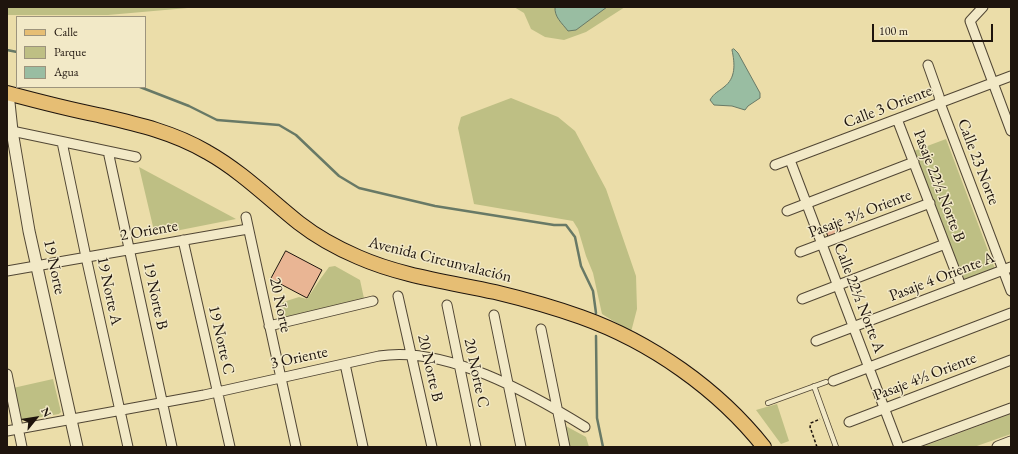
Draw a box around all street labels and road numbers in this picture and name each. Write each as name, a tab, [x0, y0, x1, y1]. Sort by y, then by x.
street label: Calle 3 Oriente	[841, 81, 935, 133]
street label: Calle 23 Norte	[953, 116, 1003, 208]
street label: Pasaje 22½ Norte B	[909, 127, 969, 245]
street label: Pasaje 3½ Oriente	[806, 186, 914, 242]
street label: 2 Oriente	[119, 216, 179, 246]
street label: Avenida Circunvalación	[367, 233, 513, 287]
street label: 19 Norte	[39, 238, 69, 296]
street label: Calle 22½ Norte A	[829, 240, 889, 356]
street label: Pasaje 4 Oriente A	[887, 248, 997, 306]
street label: 19 Norte A	[92, 255, 126, 327]
street label: 19 Norte B	[139, 261, 171, 331]
street label: 20 Norte	[265, 276, 295, 334]
street label: 19 Norte C	[204, 304, 238, 376]
street label: 20 Norte B	[413, 333, 447, 403]
street label: 20 Norte C	[459, 337, 493, 409]
street label: 3 Oriente	[268, 343, 330, 373]
street label: Pasaje 4½ Oriente	[871, 349, 979, 405]

